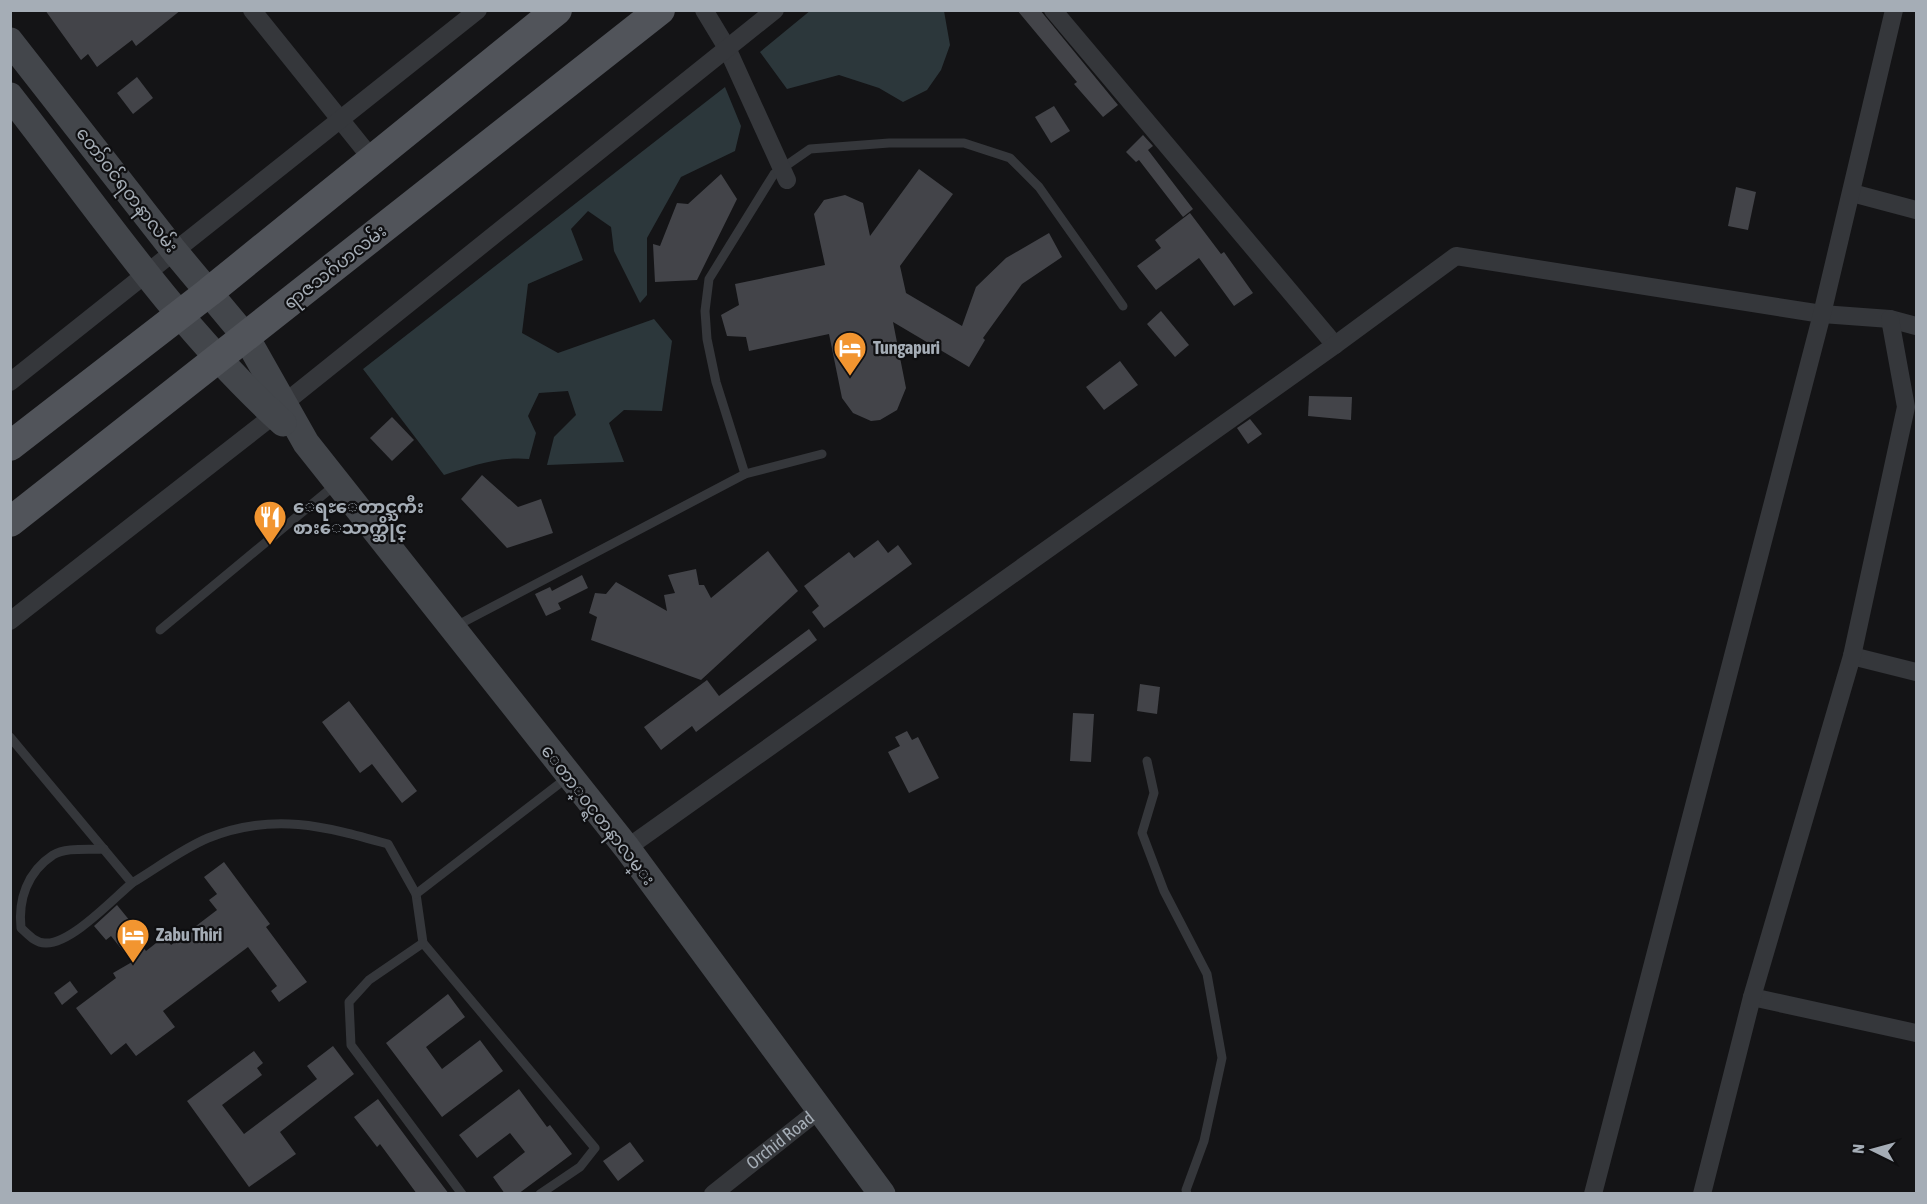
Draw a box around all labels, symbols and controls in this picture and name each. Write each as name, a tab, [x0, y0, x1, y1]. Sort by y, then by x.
street label: တော်ဝင်ရတနာလမ်း	[68, 122, 184, 260]
street label: ရာဇသင်္ဂဟလမ်း	[278, 219, 393, 317]
hotel icon: Tungapuri	[832, 330, 868, 377]
place label: Tungapuri	[873, 337, 940, 358]
place label: ေရႊေတာင္ႀကီး စားေသာက္ဆိုင္	[293, 495, 424, 542]
restaurant icon: ေရႊေတာင္ႀကီး စားေသာက္ဆိုင္	[252, 499, 288, 546]
street label: ေတာ္၀င္ရတနာလမ္း	[533, 740, 660, 892]
hotel icon: Zabu Thiri	[115, 917, 151, 964]
place label: Zabu Thiri	[156, 924, 222, 945]
street label: Orchid Road	[742, 1107, 818, 1174]
north arrow	[1843, 1120, 1903, 1180]
text: N	[1849, 1143, 1867, 1154]

